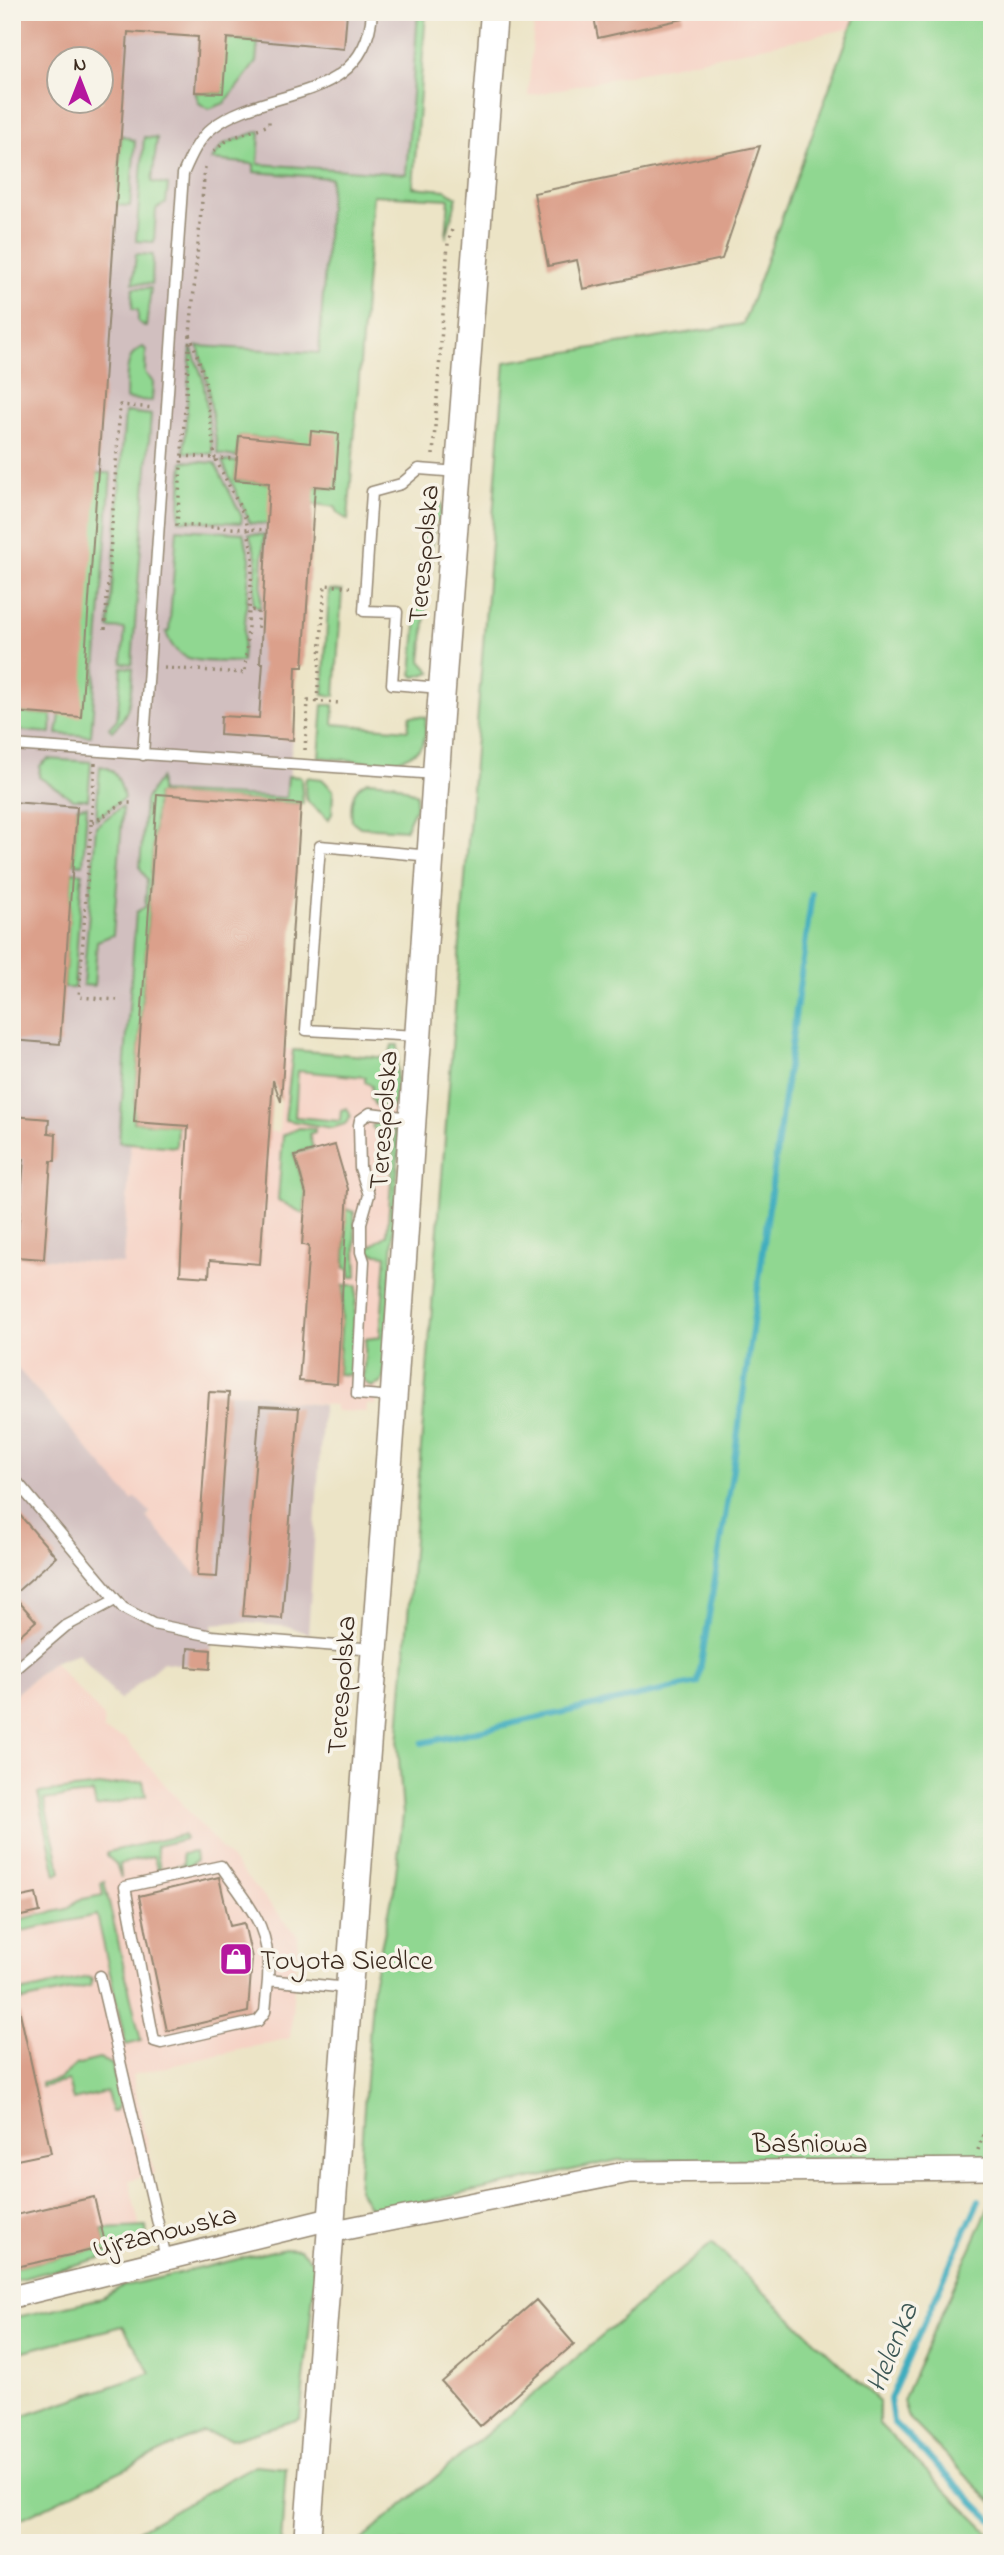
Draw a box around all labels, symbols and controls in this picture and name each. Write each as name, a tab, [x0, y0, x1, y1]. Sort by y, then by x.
north arrow	[46, 46, 116, 116]
text: N	[74, 52, 87, 79]
street label: Terespolska	[399, 483, 452, 626]
street label: Terespolska	[360, 1049, 411, 1191]
street label: Terespolska	[318, 1614, 369, 1756]
shop icon: Toyota Siedlce	[217, 1940, 255, 1978]
place label: Toyota Siedlce	[260, 1942, 433, 1983]
street label: Baśniowa	[751, 2125, 868, 2166]
street label: Ujrzanowska	[88, 2196, 241, 2271]
water label: Helenka	[856, 2296, 932, 2400]

